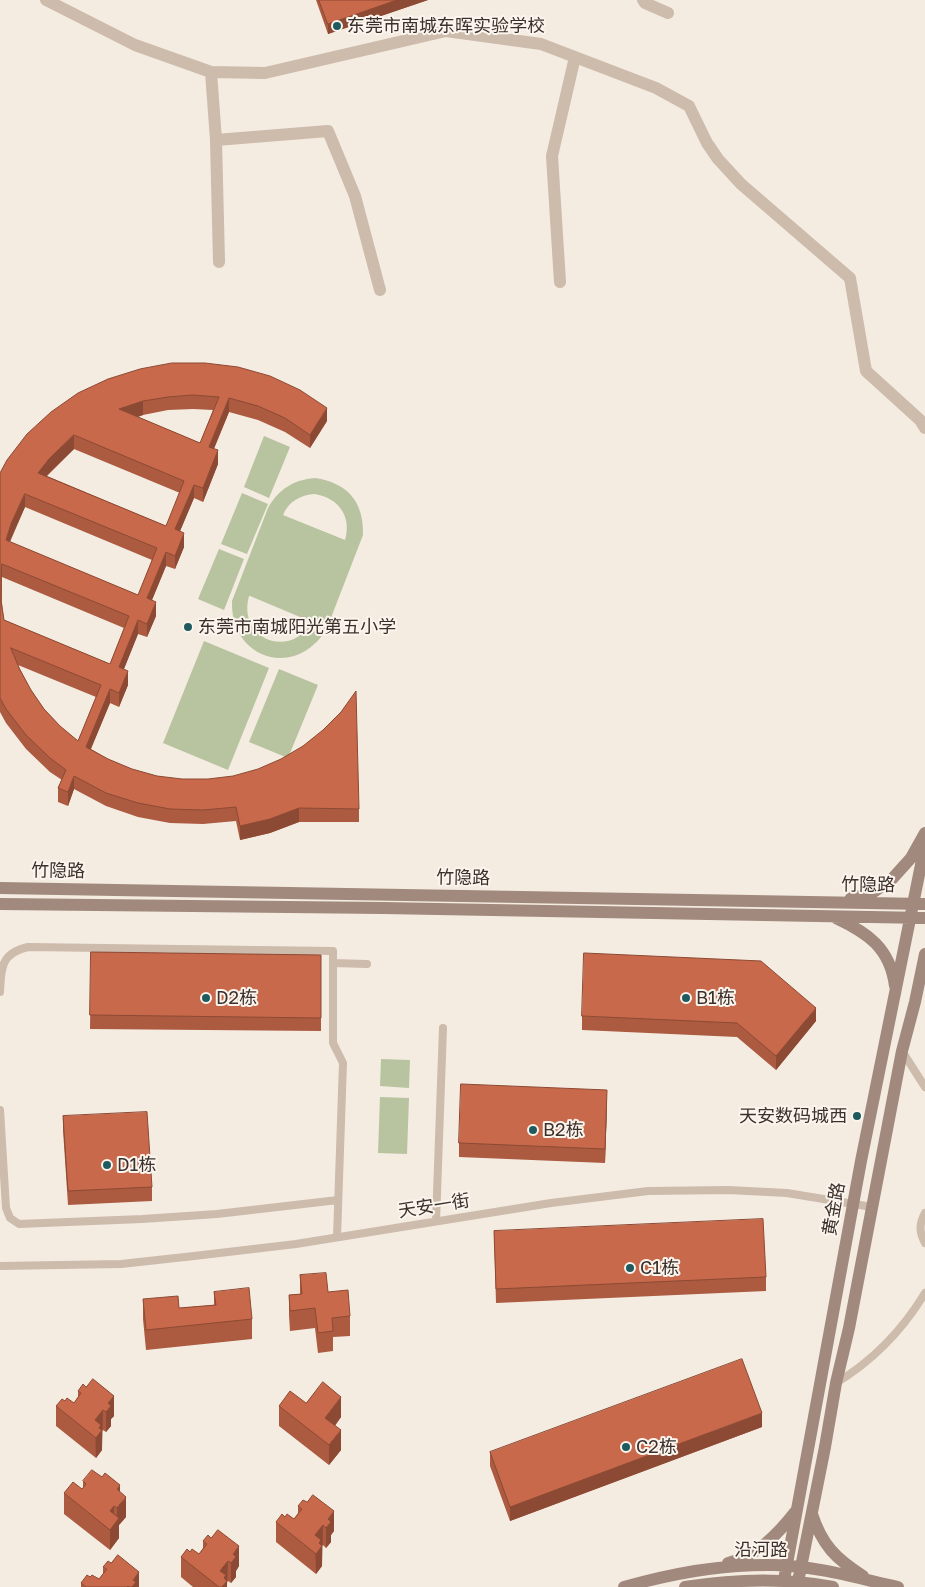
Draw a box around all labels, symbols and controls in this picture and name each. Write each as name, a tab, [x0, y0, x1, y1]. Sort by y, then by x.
place label: 东莞市南城东晖实验学校	[347, 15, 545, 37]
marker: 东莞市南城东晖实验学校	[331, 20, 343, 32]
place label: 东莞市南城阳光第五小学	[198, 616, 396, 638]
marker: 东莞市南城阳光第五小学	[182, 621, 194, 633]
street label: 竹隐路	[31, 860, 85, 882]
street label: 竹隐路	[436, 867, 490, 889]
street label: 竹隐路	[841, 874, 895, 896]
place label: D2栋	[216, 987, 257, 1009]
place label: B1栋	[696, 987, 735, 1009]
marker: D2栋	[200, 992, 212, 1004]
marker: B1栋	[680, 992, 692, 1004]
place label: 天安数码城西	[739, 1105, 847, 1127]
marker: 天安数码城西	[851, 1110, 863, 1122]
place label: B2栋	[543, 1119, 583, 1141]
marker: B2栋	[527, 1124, 539, 1136]
place label: D1栋	[117, 1154, 156, 1176]
marker: D1栋	[101, 1159, 113, 1171]
street label: 黄金路	[819, 1181, 849, 1237]
street label: 天安一街	[397, 1190, 471, 1222]
place label: C1栋	[640, 1257, 679, 1279]
marker: C1栋	[624, 1262, 636, 1274]
place label: C2栋	[636, 1436, 677, 1458]
marker: C2栋	[620, 1441, 632, 1453]
street label: 沿河路	[734, 1539, 788, 1561]

